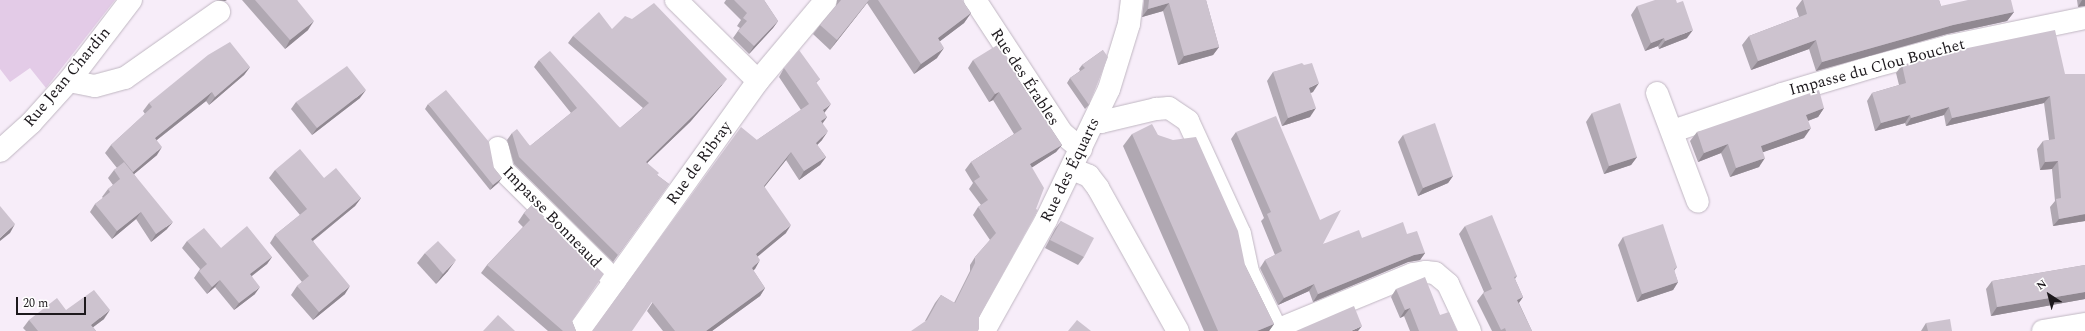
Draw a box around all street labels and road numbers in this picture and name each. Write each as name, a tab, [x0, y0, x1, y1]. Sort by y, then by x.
street label: Rue Jean Chardin	[20, 23, 114, 131]
street label: Rue des Érables	[986, 25, 1064, 129]
street label: Impasse du Clou Bouchet	[1787, 34, 1967, 100]
street label: Rue des Équarts	[1036, 115, 1104, 225]
street label: Rue de Ribray	[662, 118, 736, 208]
street label: Impasse Bonneaud	[499, 162, 605, 272]

